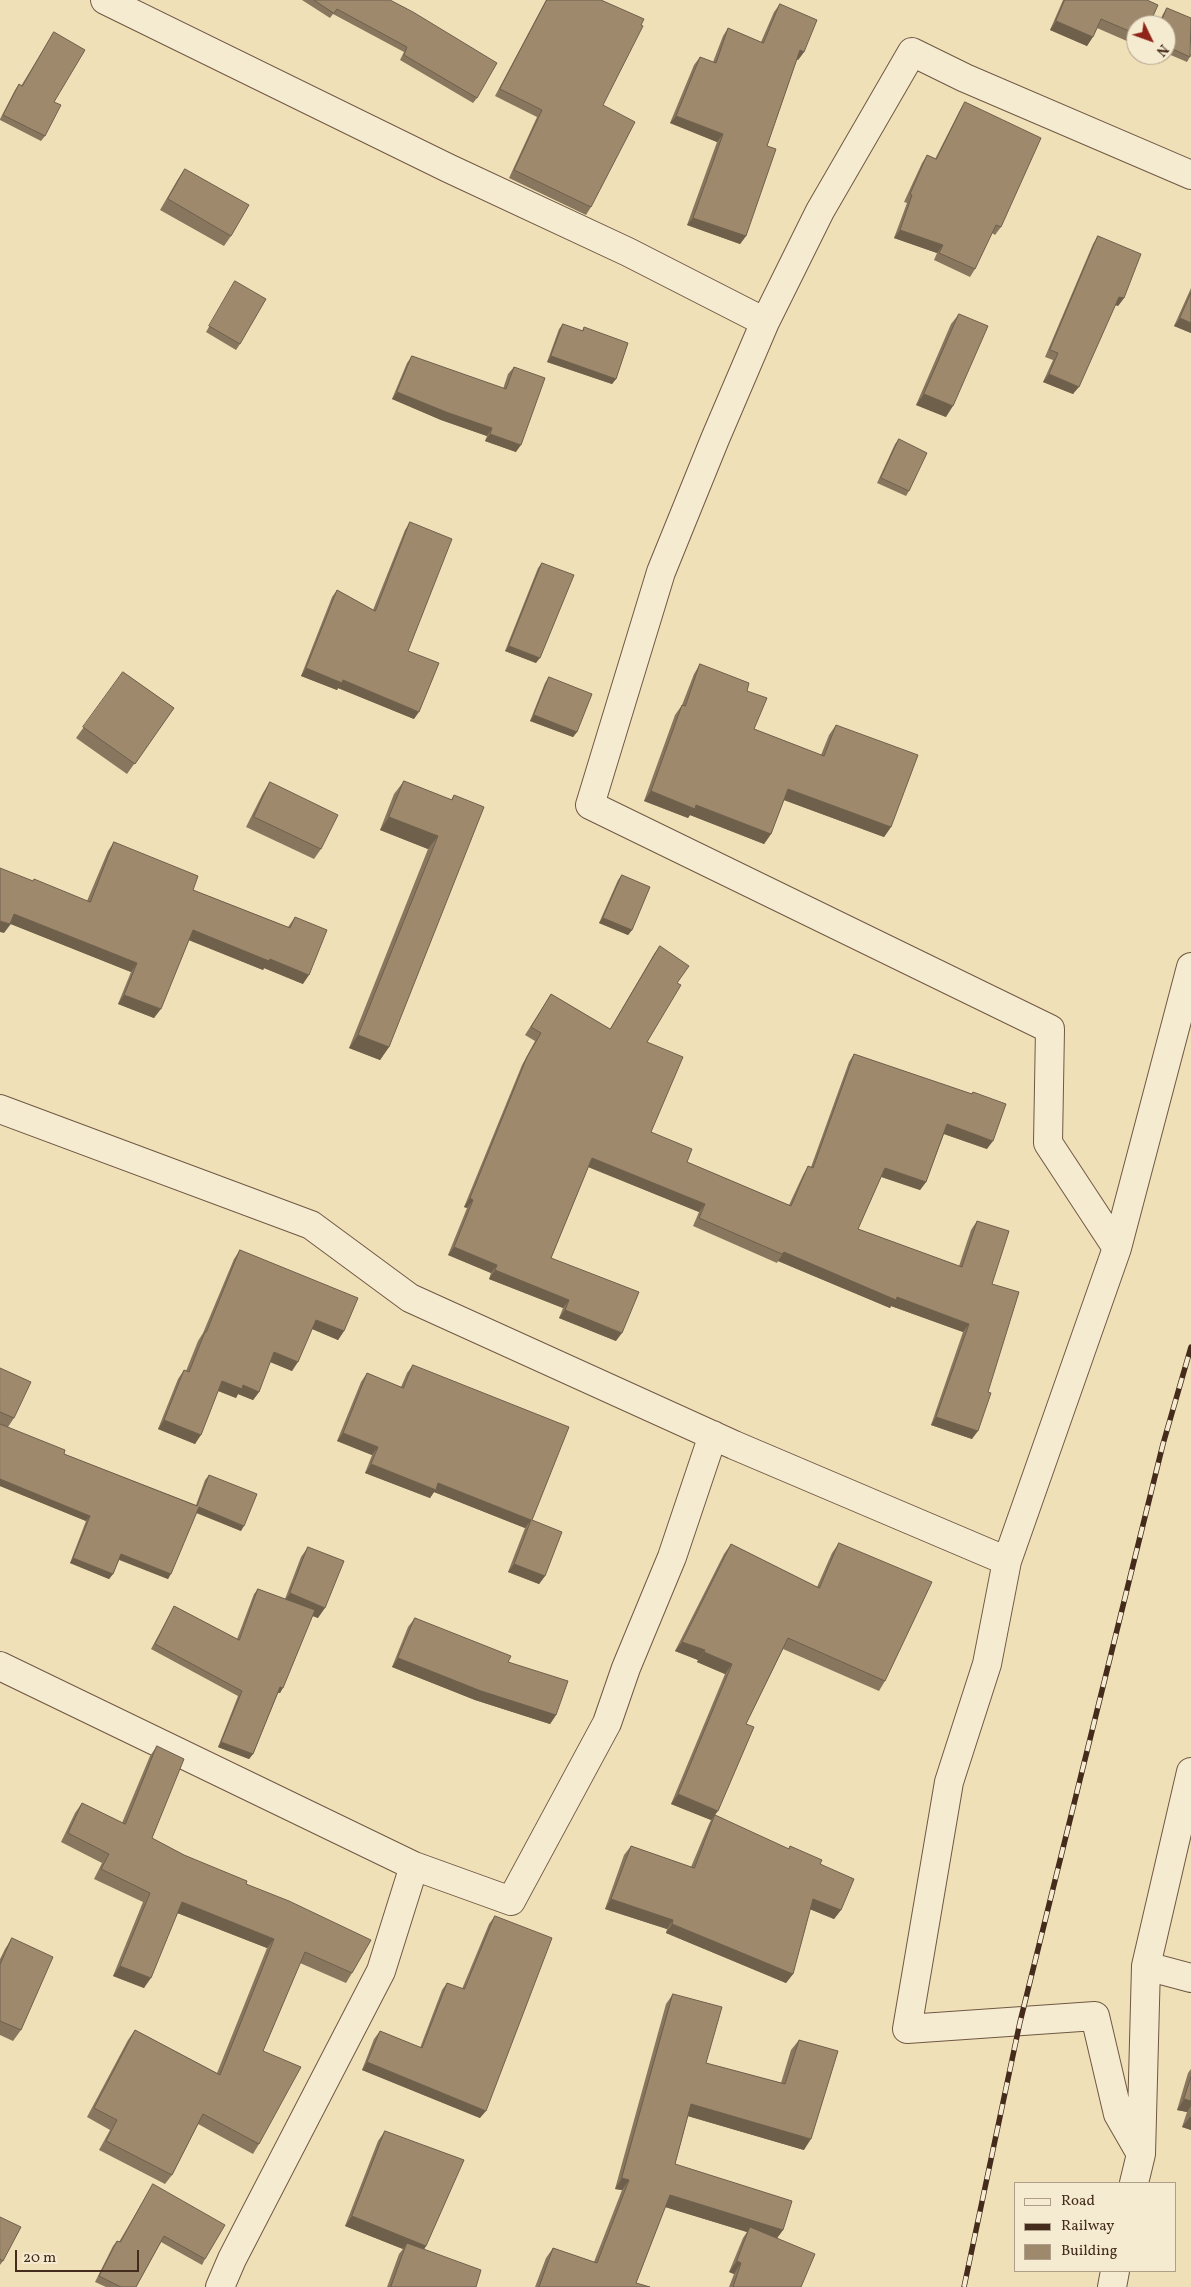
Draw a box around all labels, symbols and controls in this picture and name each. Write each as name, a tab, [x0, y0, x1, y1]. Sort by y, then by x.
north arrow	[1126, 15, 1176, 65]
text: N	[1151, 40, 1172, 60]
legend	[1014, 2182, 1176, 2272]
text: Road	[1061, 2191, 1095, 2212]
text: Railway	[1061, 2216, 1114, 2237]
scale bar	[18, 2240, 141, 2272]
text: Building	[1061, 2241, 1117, 2262]
text: 20 m	[23, 2248, 56, 2269]

